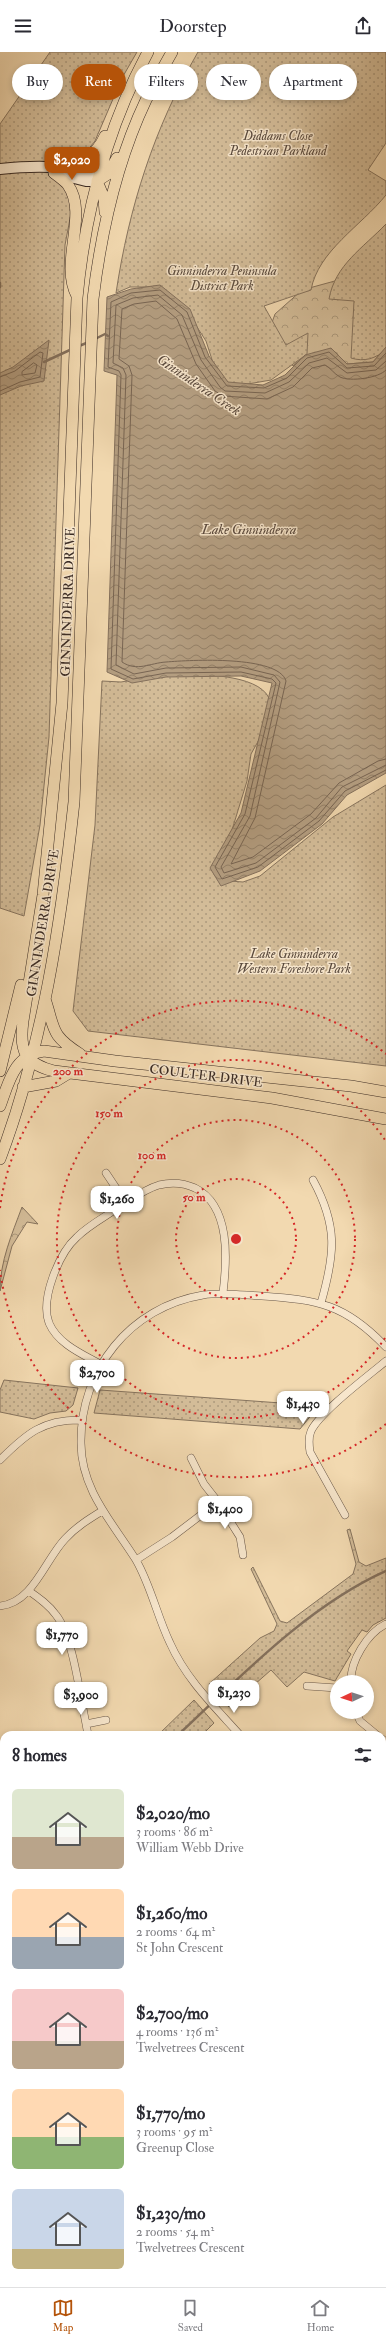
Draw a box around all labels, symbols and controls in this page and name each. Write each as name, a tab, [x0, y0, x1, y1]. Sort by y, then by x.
icon: menu	[12, 15, 34, 37]
text: Doorstep	[159, 15, 227, 38]
icon: share	[352, 15, 374, 37]
chip: Buy	[12, 64, 63, 100]
chip: Rent	[71, 64, 126, 100]
chip: Filters	[134, 64, 198, 100]
chip: New	[206, 64, 261, 100]
chip: Apartment	[269, 64, 357, 100]
park label: Diddams Close Pedestrian Parkland	[228, 128, 328, 159]
pin: $2,020	[39, 147, 105, 181]
text: $2,020	[54, 152, 90, 168]
park label: Ginninderra Peninsula District Park	[167, 263, 277, 294]
water label: Ginninderra Creek	[154, 351, 244, 419]
water label: Lake Ginninderra	[201, 521, 297, 538]
street label: GINNINDERRA DRIVE	[57, 527, 79, 677]
street label: GINNINDERRA DRIVE	[23, 848, 63, 998]
park label: Lake Ginninderra Western Foreshore Park	[237, 946, 351, 977]
street label: COULTER DRIVE	[148, 1061, 264, 1091]
text: 200 m	[53, 1064, 84, 1079]
text: 150 m	[95, 1106, 123, 1121]
text: 100 m	[138, 1148, 167, 1163]
pin: $1,260	[84, 1186, 150, 1220]
text: 50 m	[182, 1190, 206, 1205]
text: $1,260	[100, 1191, 134, 1207]
centre of rings	[229, 1232, 243, 1246]
pin: $2,700	[64, 1360, 130, 1394]
text: $2,700	[79, 1365, 115, 1381]
pin: $1,430	[270, 1391, 336, 1425]
text: $1,430	[286, 1396, 320, 1412]
pin: $1,400	[192, 1496, 258, 1530]
text: $1,400	[207, 1501, 243, 1517]
pin: $1,770	[29, 1622, 95, 1656]
text: $1,770	[45, 1627, 79, 1643]
north arrow	[330, 1675, 374, 1719]
map controls	[330, 1675, 374, 1719]
pin: $1,230	[201, 1680, 267, 1714]
pin: $3,900	[48, 1682, 114, 1716]
text: $1,230	[217, 1685, 251, 1701]
text: $3,900	[63, 1687, 99, 1703]
icon: filters	[352, 1744, 374, 1766]
text: 8 homes	[12, 1745, 67, 1766]
text: $2,020/mo	[136, 1803, 210, 1824]
icon: home	[44, 1805, 92, 1853]
text: 3 rooms · 86 m²	[136, 1824, 213, 1840]
text: William Webb Drive	[136, 1840, 244, 1856]
text: $1,260/mo	[136, 1903, 207, 1924]
icon: home	[44, 1905, 92, 1953]
text: 2 rooms · 64 m²	[136, 1924, 215, 1940]
text: St John Crescent	[136, 1940, 223, 1956]
text: $2,700/mo	[136, 2003, 209, 2024]
icon: home	[44, 2005, 92, 2053]
text: 4 rooms · 136 m²	[136, 2024, 218, 2040]
text: Twelvetrees Crescent	[136, 2040, 244, 2056]
text: $1,770/mo	[136, 2103, 205, 2124]
icon: home	[44, 2105, 92, 2153]
text: 3 rooms · 95 m²	[136, 2124, 212, 2140]
text: Greenup Close	[136, 2140, 214, 2156]
text: $1,230/mo	[136, 2203, 205, 2224]
icon: home	[44, 2205, 92, 2253]
text: 2 rooms · 54 m²	[136, 2224, 214, 2240]
text: Twelvetrees Crescent	[136, 2240, 244, 2256]
tab: Map	[52, 2297, 74, 2334]
tab: Saved	[178, 2297, 203, 2334]
tab: Home	[307, 2297, 334, 2334]

